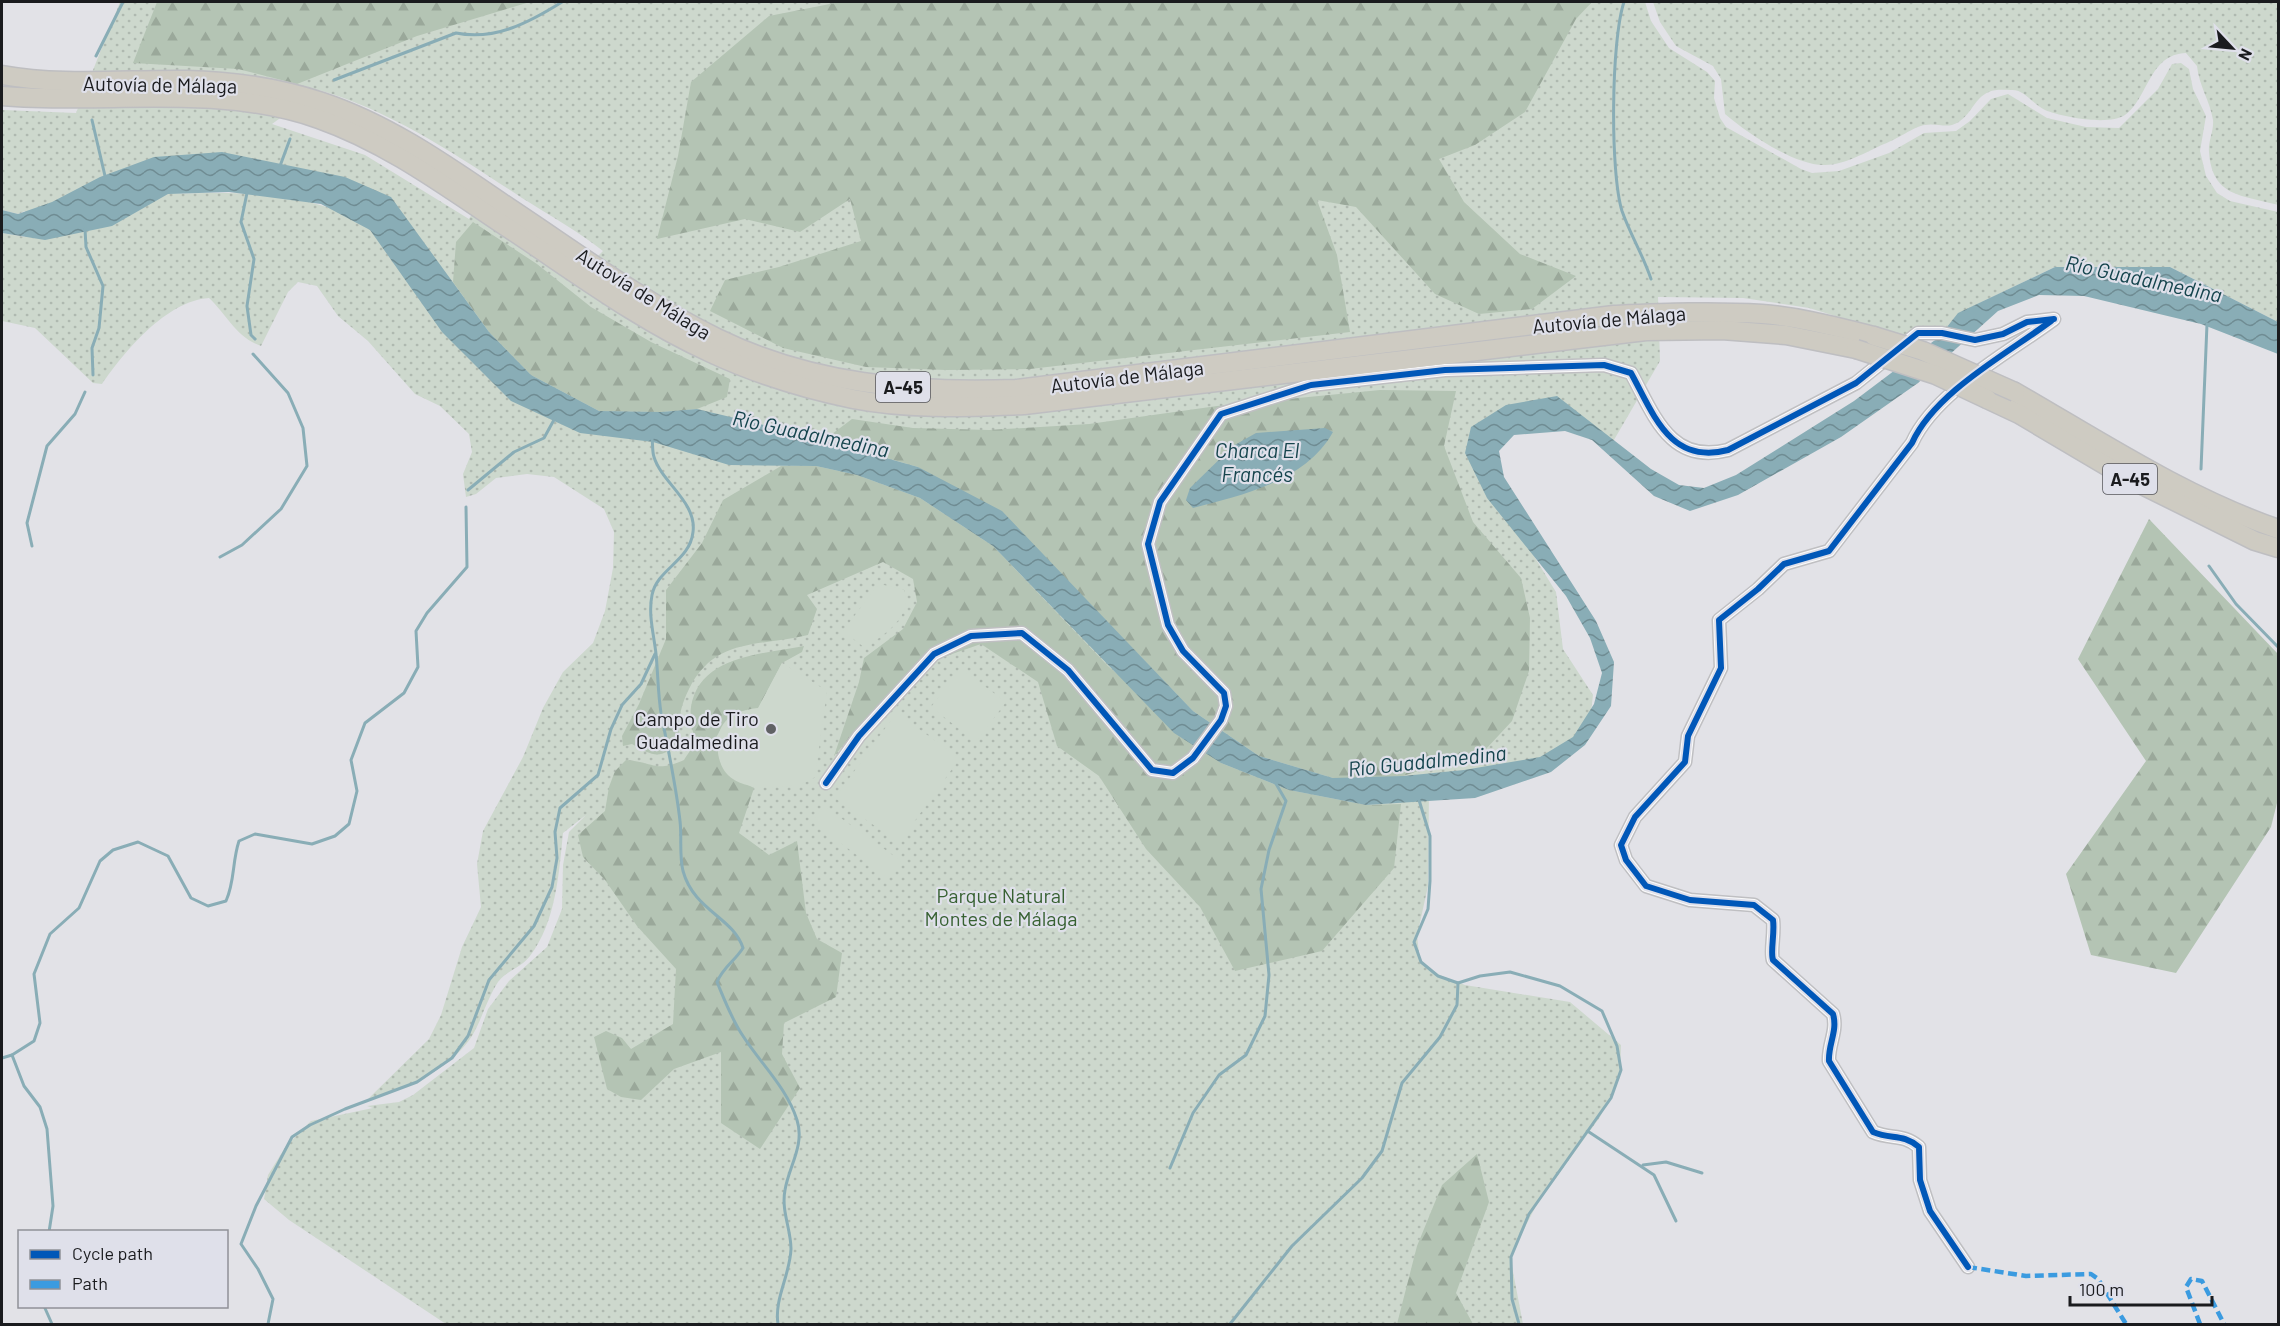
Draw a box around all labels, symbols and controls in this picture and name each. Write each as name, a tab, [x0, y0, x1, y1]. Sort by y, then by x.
north arrow	[2202, 18, 2262, 78]
text: N	[2235, 46, 2257, 64]
street label: Autovía de Málaga	[83, 71, 237, 97]
street label: Autovía de Málaga	[572, 242, 716, 344]
water label: Río Guadalmedina	[2063, 249, 2225, 307]
street label: Autovía de Málaga	[1531, 300, 1687, 338]
street label: Autovía de Málaga	[1049, 355, 1205, 397]
road number: A-45	[876, 372, 930, 402]
water label: Río Guadalmedina	[730, 404, 892, 462]
water label: Charca El Francés	[1215, 437, 1300, 486]
road number: A-45	[2103, 464, 2157, 494]
place label: Campo de Tiro Guadalmedina	[635, 706, 759, 753]
marker: Campo de Tiro Guadalmedina	[764, 722, 778, 736]
water label: Río Guadalmedina	[1346, 739, 1508, 781]
park label: Parque Natural Montes de Málaga	[925, 883, 1077, 930]
legend	[18, 1230, 228, 1308]
text: Cycle path	[72, 1242, 153, 1264]
scale bar	[2070, 1269, 2212, 1307]
text: Path	[72, 1272, 108, 1294]
text: 100 m	[2079, 1278, 2124, 1300]

